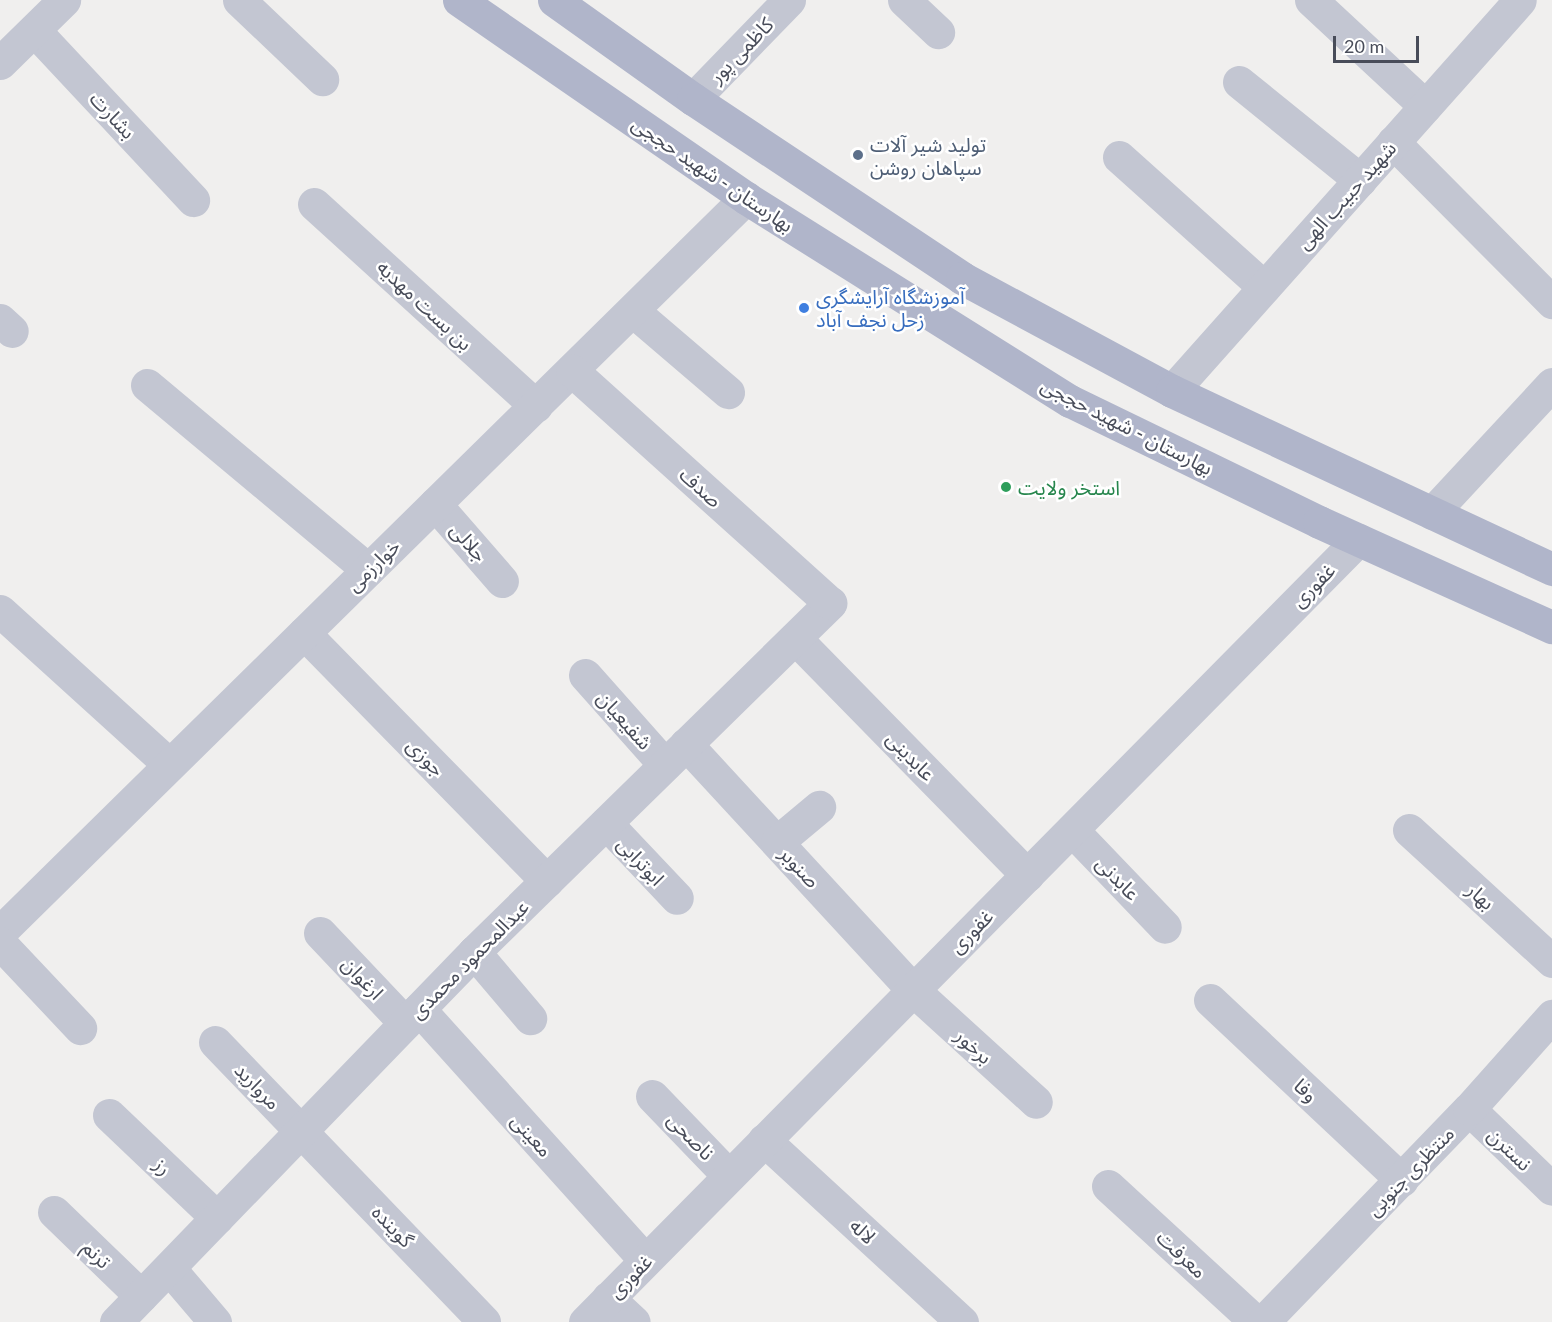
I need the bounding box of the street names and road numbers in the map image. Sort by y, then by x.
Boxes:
street label: کاظمی پور [704,12,778,88]
street label: بشارت [85,87,141,143]
street label: بهارستان - شهید حججی [628,111,798,237]
street label: شهید حبیب الهی [1291,136,1401,254]
street label: بن بست مهدیه [372,255,478,355]
street label: بهارستان - شهید حججی [1037,372,1217,480]
street label: صدف [675,462,727,512]
street label: جلالی [446,518,492,566]
street label: خوارزمی [341,534,405,596]
street label: غفوری [1286,558,1340,612]
street label: شفیعیان [593,686,657,754]
street label: عابدینی [882,726,940,786]
street label: جوزی [402,733,450,781]
street label: ابوترابی [613,832,669,890]
street label: صنوبر [775,841,825,893]
street label: عابدنی [1091,851,1145,905]
street label: بهار [1462,877,1500,915]
street label: عبدالمحمود محمدی [405,895,533,1023]
street label: غفوری [944,904,998,958]
street label: ارغوان [337,952,389,1004]
street label: برخور [951,1023,997,1069]
street label: مروارید [230,1058,286,1114]
street label: وفا [1289,1073,1323,1107]
street label: ناصحی [663,1107,719,1165]
street label: معینی [506,1108,558,1162]
street label: منتظری جنوبی [1361,1121,1459,1221]
street label: نسترن [1483,1122,1537,1176]
street label: رز [149,1152,177,1180]
street label: گوینده [367,1200,419,1252]
street label: لاله [845,1213,881,1249]
street label: معرفت [1152,1225,1212,1283]
street label: ترنم [78,1235,116,1273]
street label: غفوری [603,1249,657,1303]

